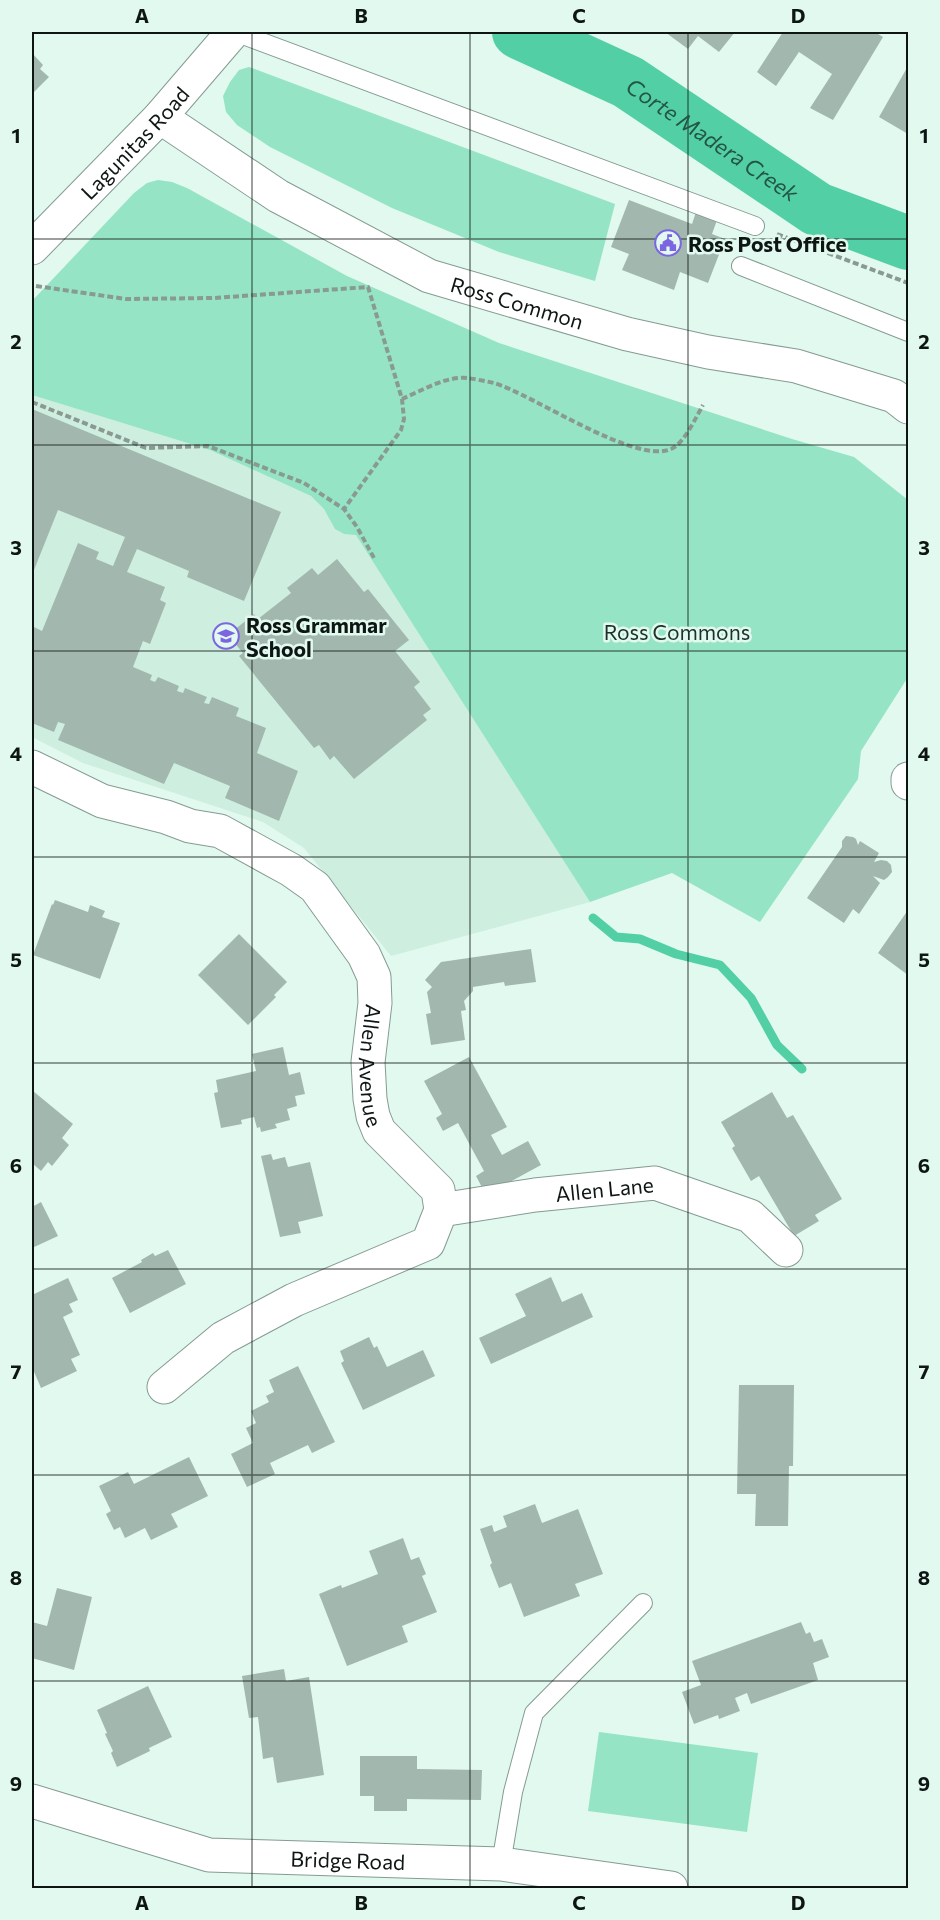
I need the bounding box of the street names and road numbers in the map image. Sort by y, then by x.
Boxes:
street label: Lagunitas Road [75,81,193,204]
street label: Ross Common [448,271,587,333]
street label: Allen Avenue [355,1003,388,1130]
street label: Allen Lane [554,1171,655,1205]
street label: Bridge Road [290,1845,406,1874]

